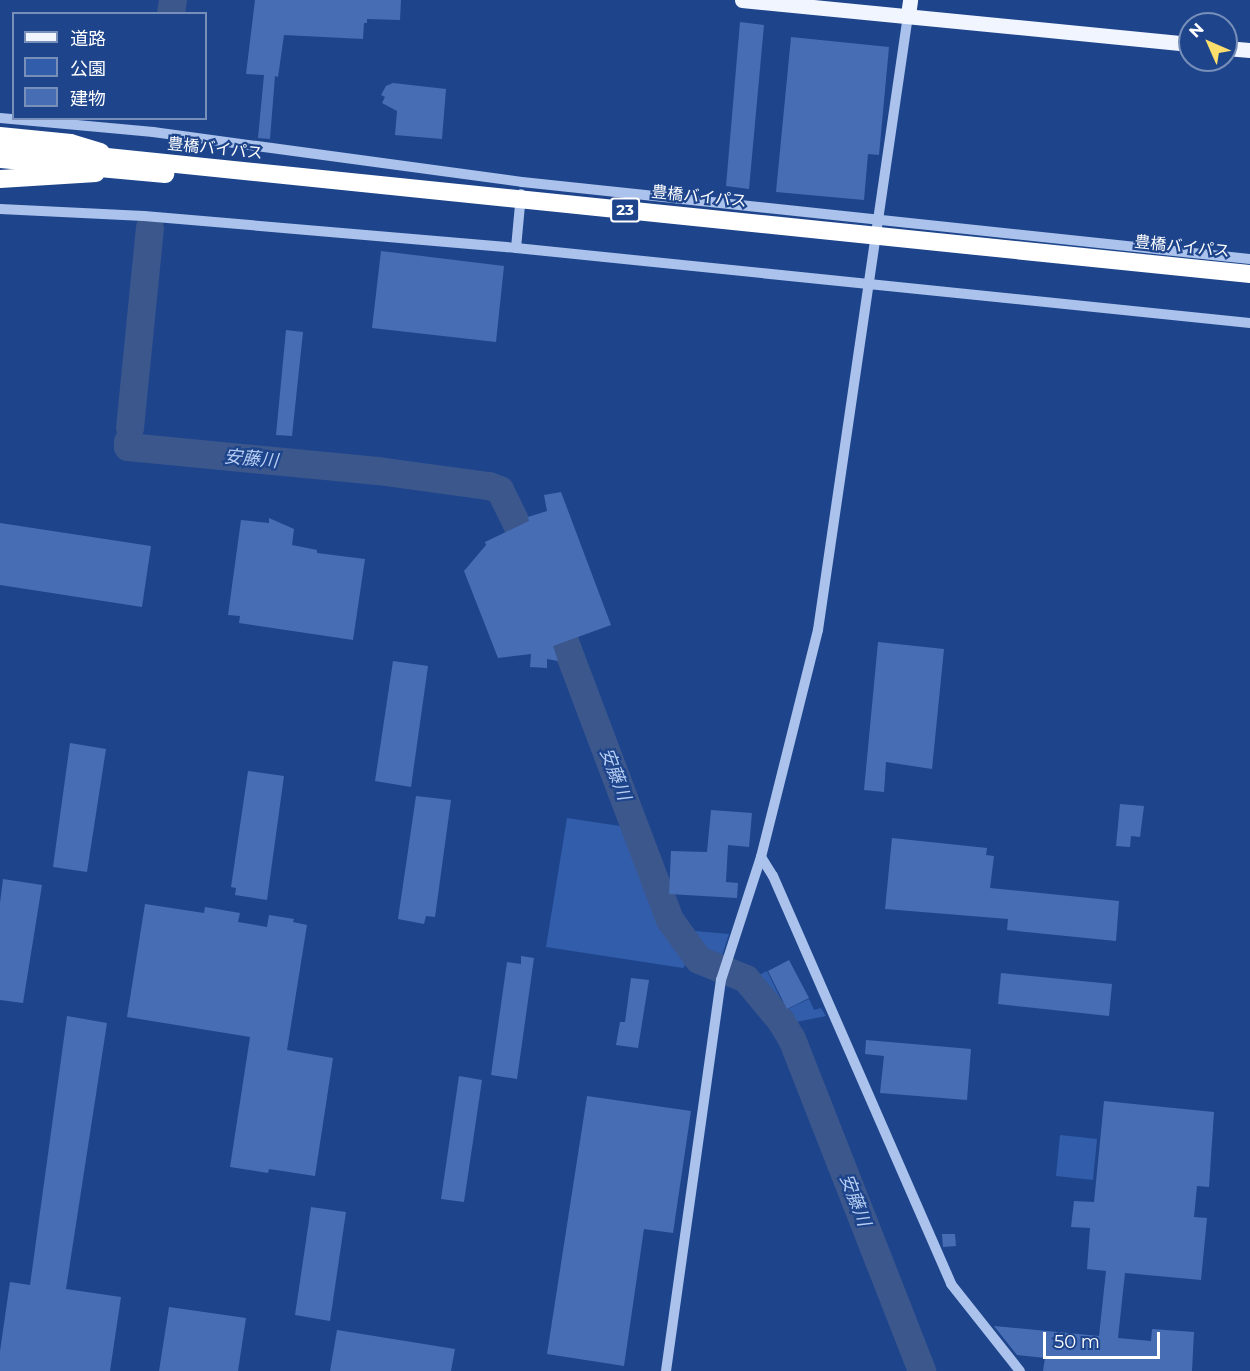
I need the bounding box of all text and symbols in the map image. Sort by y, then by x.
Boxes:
legend [12,12,207,120]
north arrow [1178,12,1238,72]
text: N [1185,19,1208,42]
text: 道路 [70,28,106,50]
text: 公園 [70,58,106,80]
text: 建物 [70,88,106,110]
street label: 豊橋バイパス [166,134,264,164]
street label: 豊橋バイパス [650,182,748,212]
road number: 23 [610,198,640,222]
street label: 豊橋バイパス [1133,232,1231,262]
water label: 安藤川 [223,446,279,472]
water label: 安藤川 [595,745,635,803]
water label: 安藤川 [835,1171,875,1229]
scale bar [1046,1320,1163,1358]
text: 50 m [1054,1331,1100,1353]

